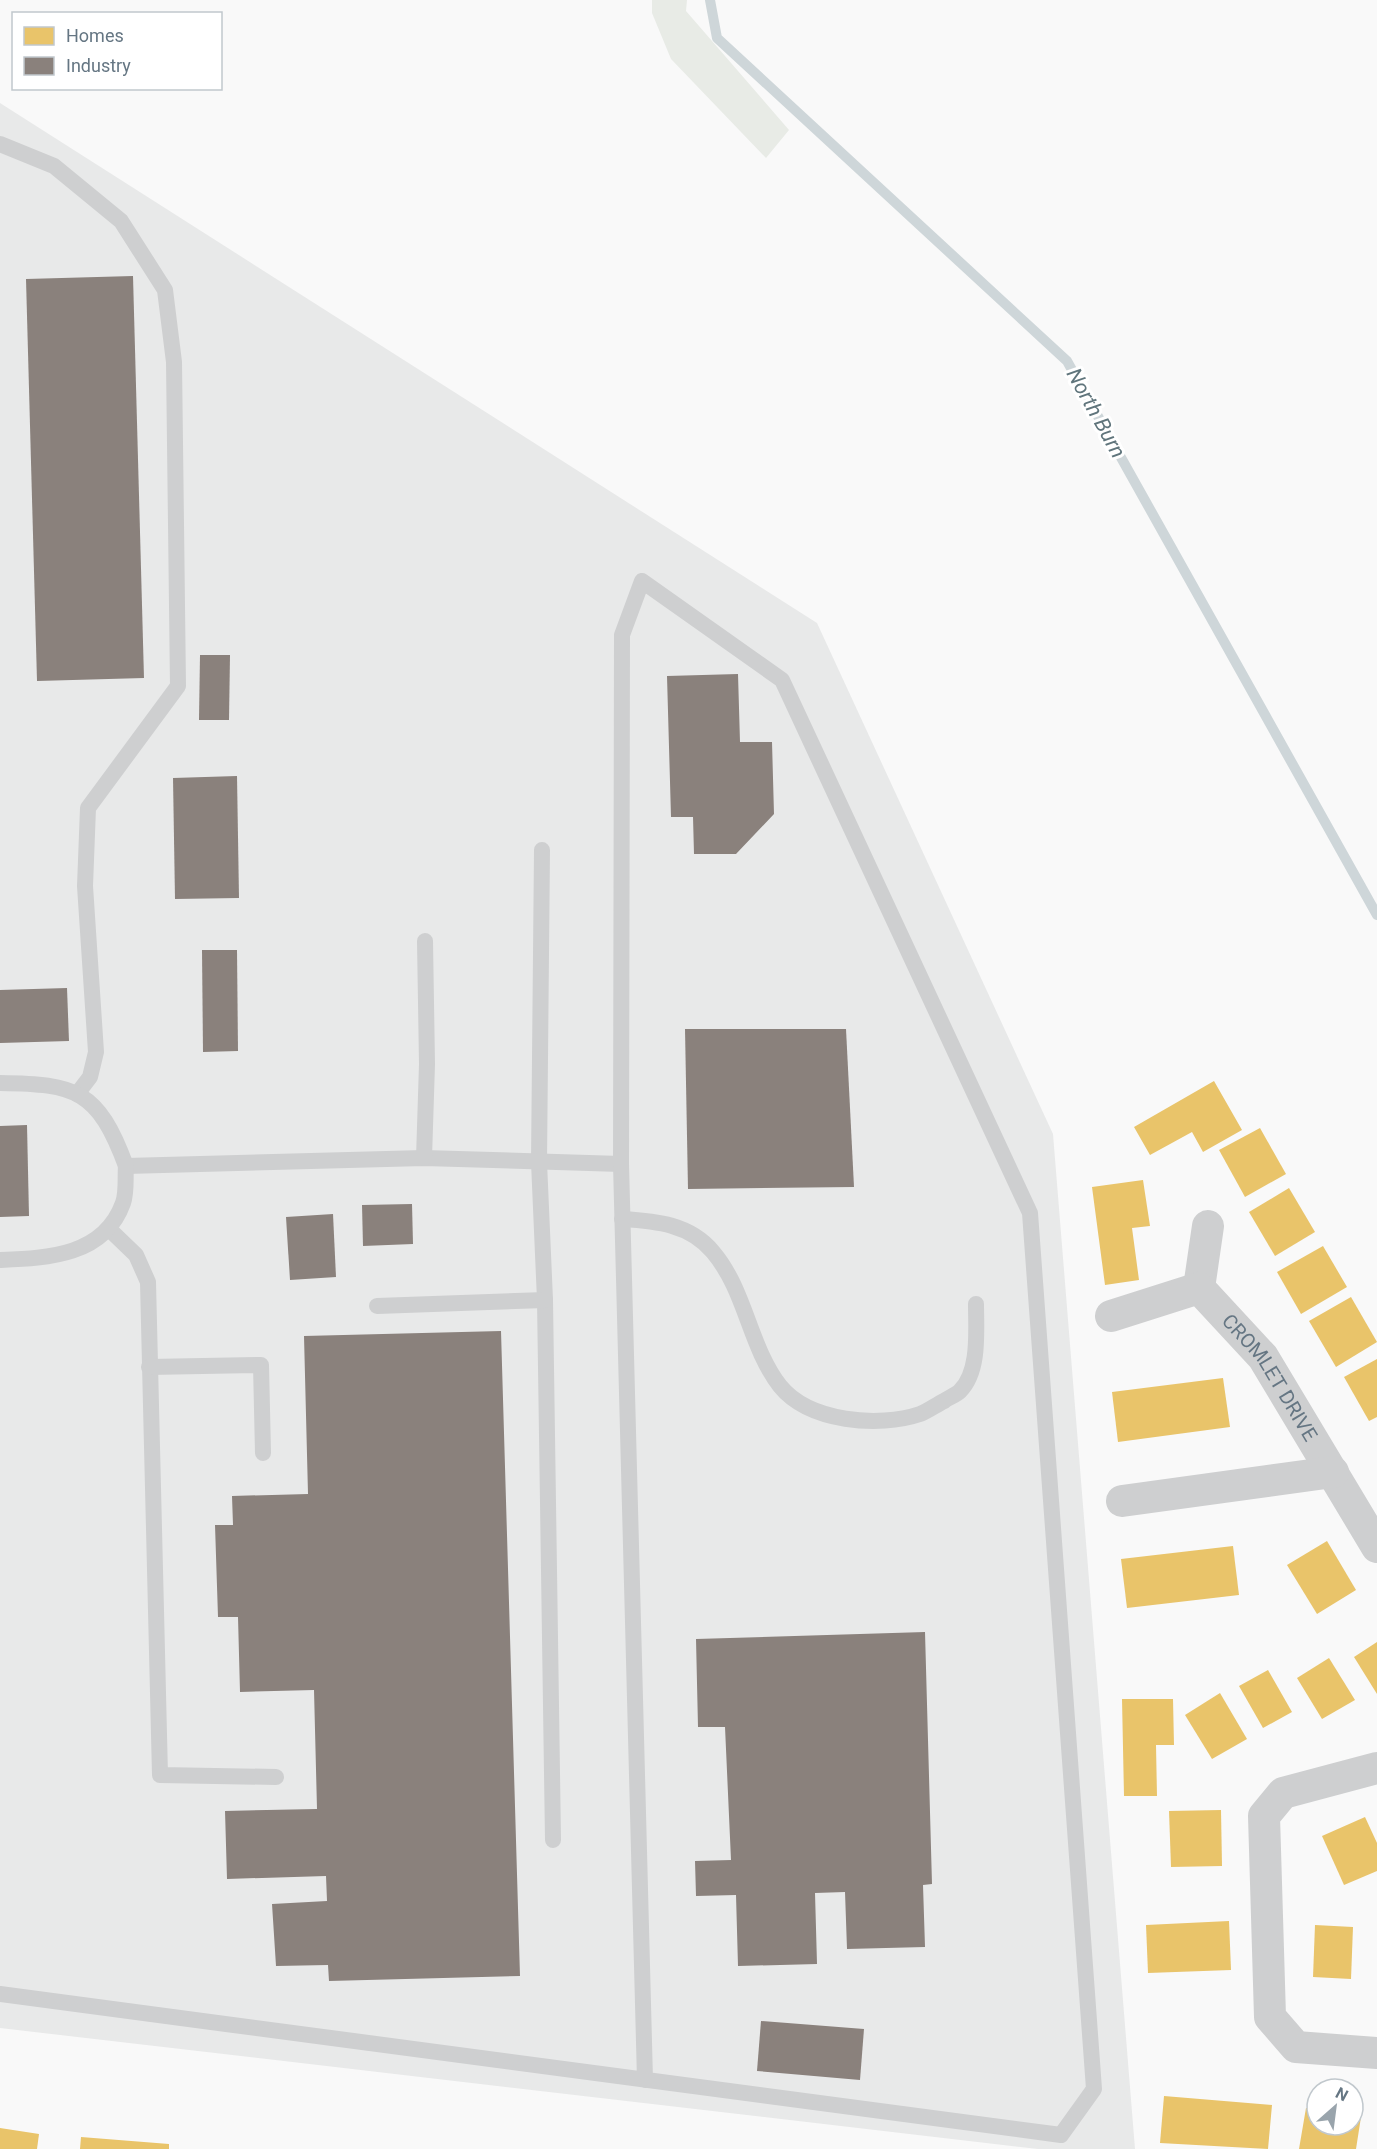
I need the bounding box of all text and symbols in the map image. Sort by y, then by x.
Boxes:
legend [12,12,222,90]
text: Homes [66,25,124,46]
text: Industry [66,55,131,76]
water label: North Burn [1062,364,1130,462]
street label: CROMLET DRIVE [1217,1309,1323,1445]
north arrow [1305,2077,1365,2137]
text: N [1332,2083,1351,2105]

